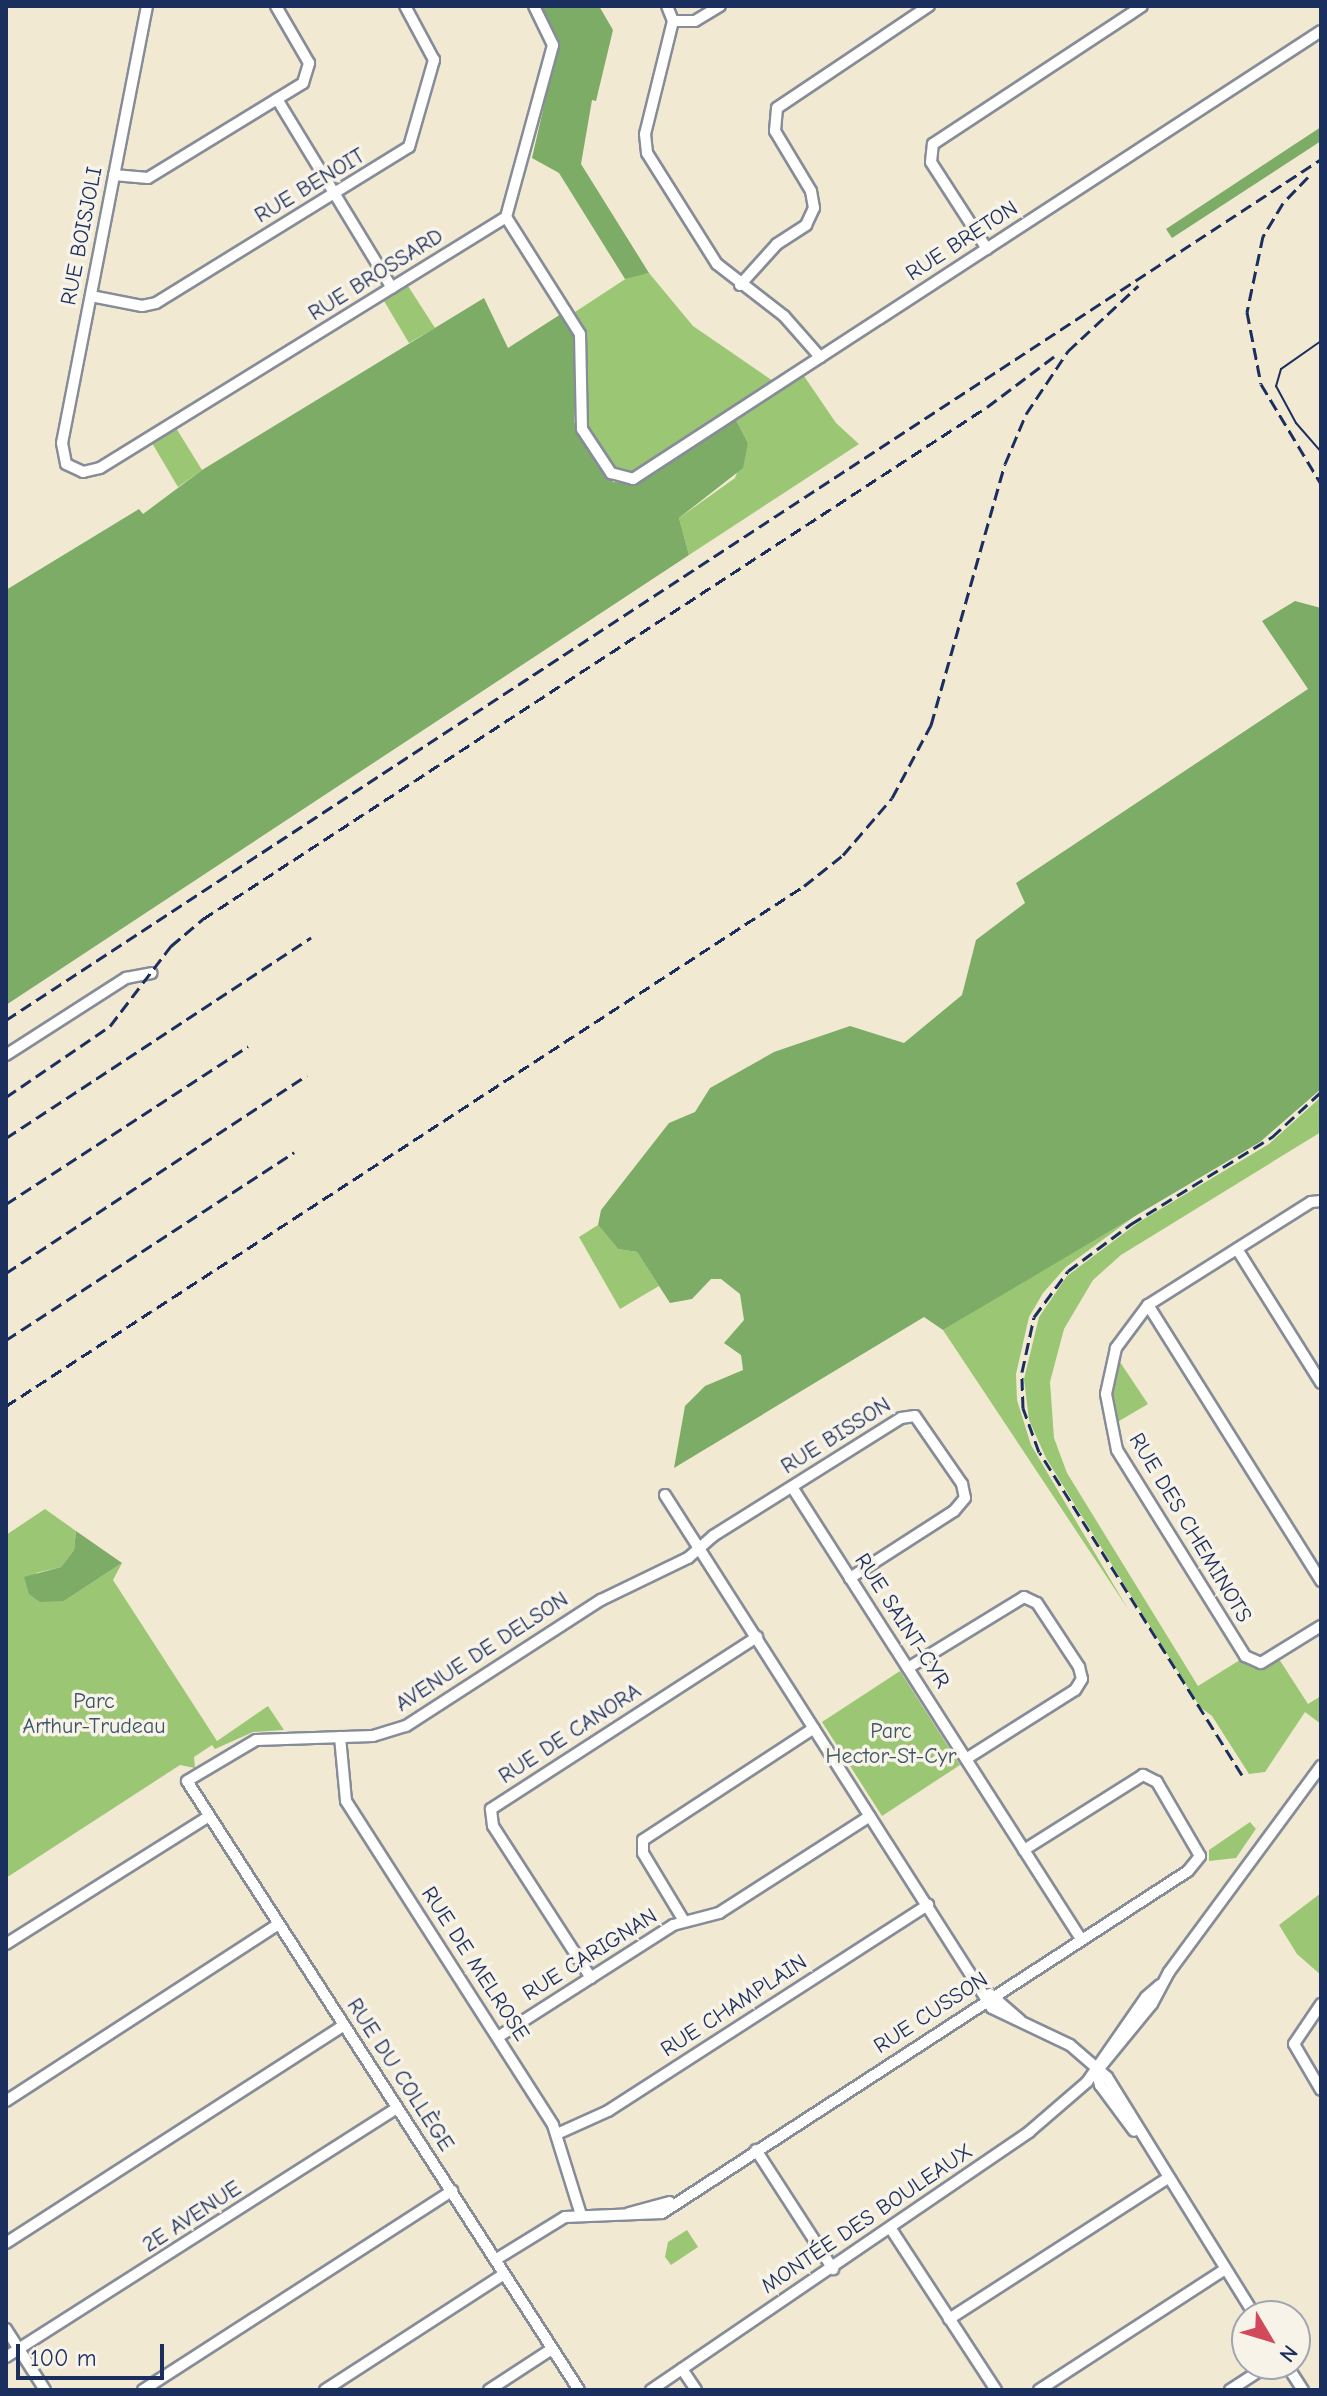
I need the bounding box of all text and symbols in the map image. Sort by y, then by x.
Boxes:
street label: RUE BENOIT [250,143,370,229]
street label: RUE BOISJOLI [56,164,108,308]
street label: RUE BRETON [901,195,1023,287]
street label: RUE BROSSARD [304,223,448,327]
street label: RUE BISSON [776,1392,896,1480]
street label: RUE DES CHEMINOTS [1123,1428,1257,1628]
street label: RUE SAINT-CYR [849,1549,955,1693]
street label: AVENUE DE DELSON [391,1586,573,1718]
street label: RUE DE CANORA [494,1678,646,1790]
park label: Parc Arthur-Trudeau [23,1688,165,1740]
park label: Parc Hector-St-Cyr [826,1718,956,1770]
street label: RUE DE MELROSE [415,1882,535,2046]
street label: RUE CARIGNAN [518,1903,662,2007]
street label: RUE CHAMPLAIN [656,1949,812,2063]
street label: RUE CUSSON [869,1966,993,2060]
street label: RUE DU COLLÈGE [341,1994,459,2156]
street label: MONTÉE DES BOULEAUX [756,2138,978,2300]
street label: 2E AVENUE [138,2175,246,2259]
north arrow [1231,2300,1311,2380]
scale bar [20,2328,168,2378]
text: N [1274,2340,1303,2367]
text: 100 m [30,2344,97,2372]

